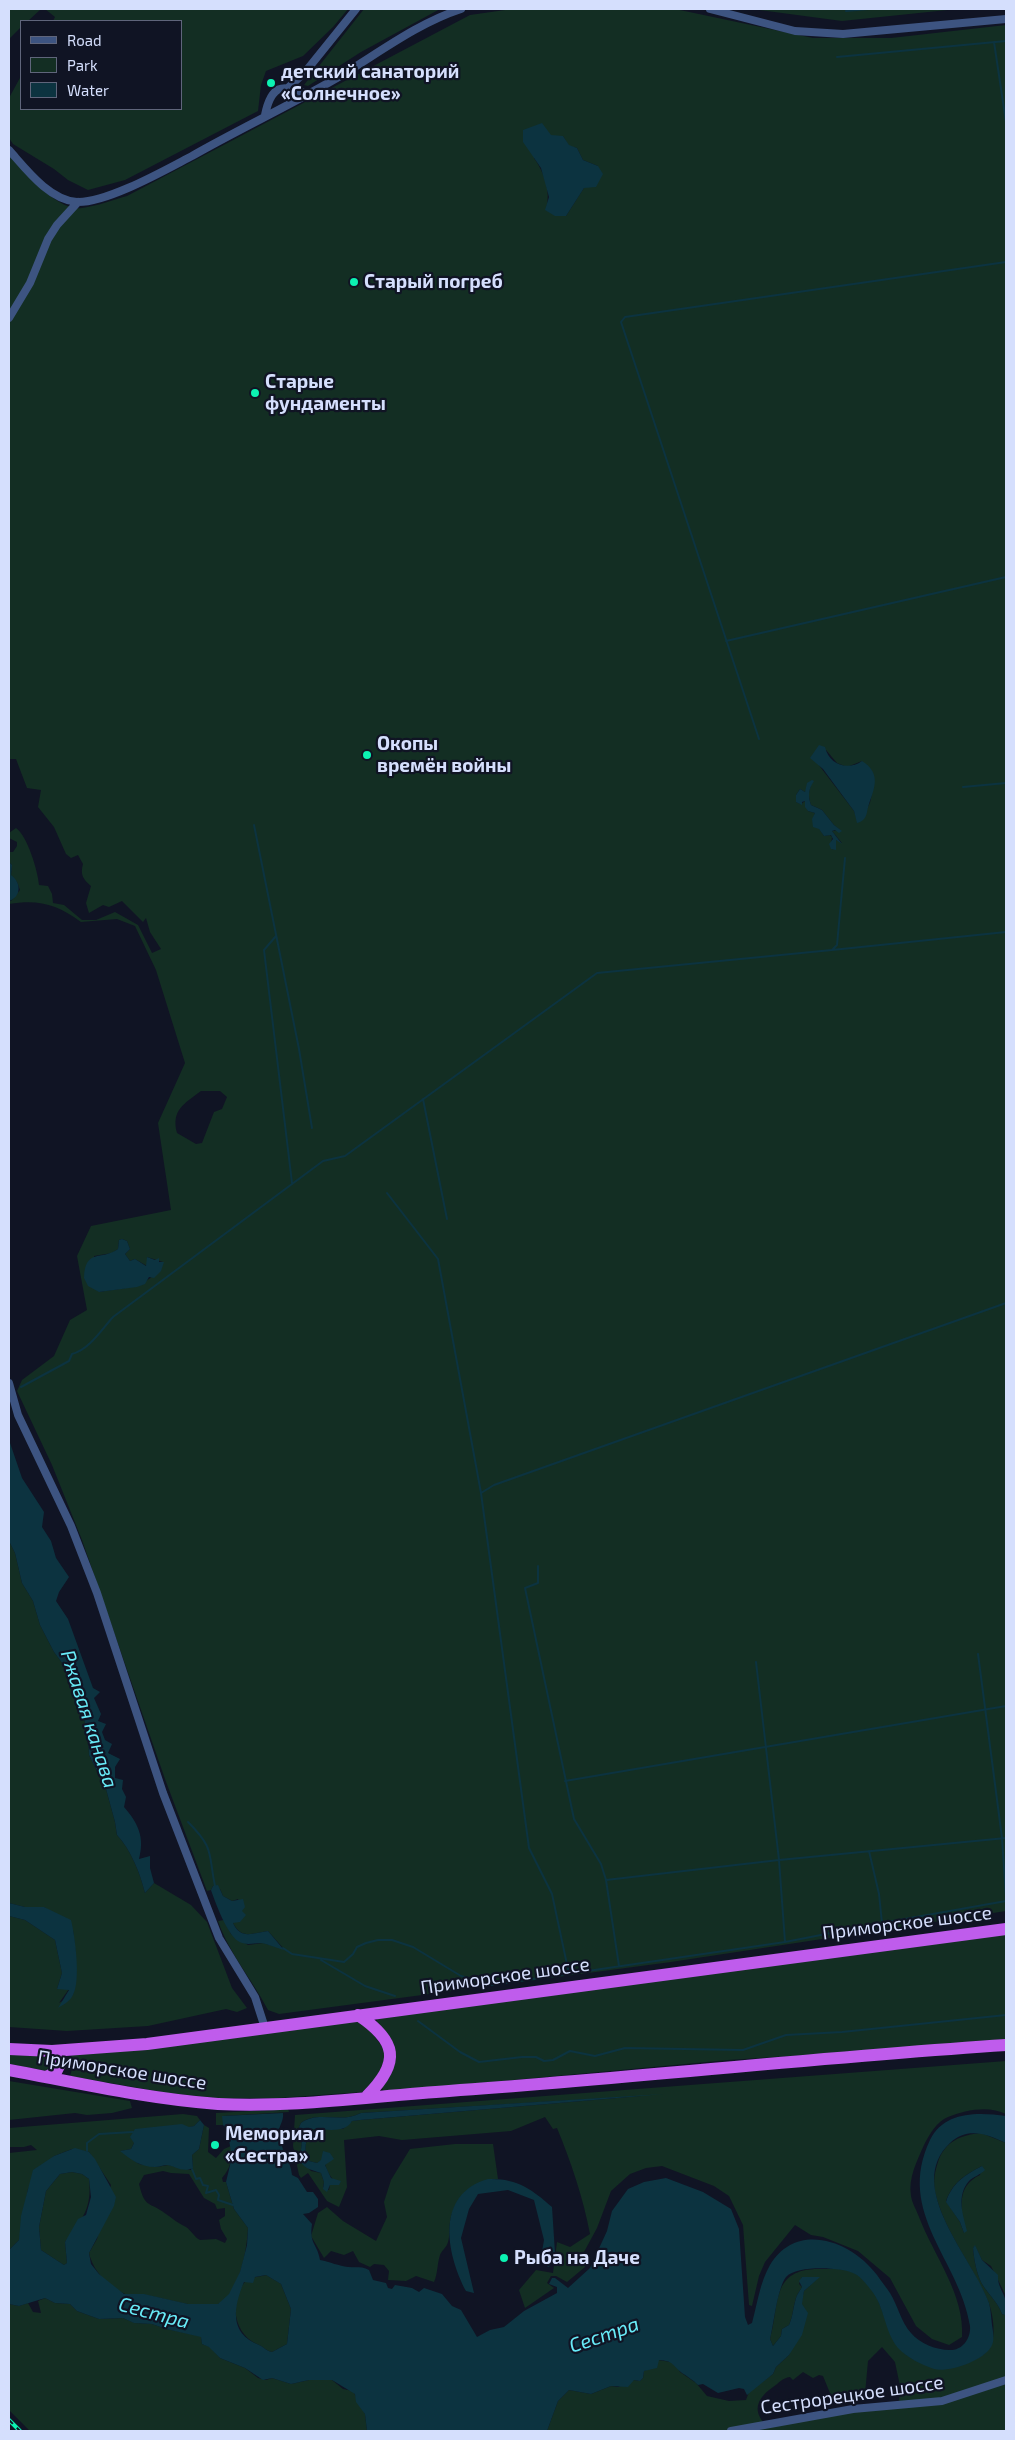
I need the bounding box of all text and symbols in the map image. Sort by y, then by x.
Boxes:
legend [20,20,182,110]
text: Road [67,31,102,49]
text: Park [67,56,98,74]
place label: детский санаторий «Солнечное» [281,61,459,105]
marker: детский санаторий «Солнечное» [265,77,277,89]
text: Water [67,81,109,99]
place label: Старый погреб [364,271,503,293]
marker: Старый погреб [348,276,360,288]
place label: Старые фундаменты [265,371,386,415]
marker: Старые фундаменты [249,387,261,399]
place label: Окопы времён войны [377,733,511,777]
marker: Окопы времён войны [361,749,373,761]
water label: Ржавая канава [55,1647,123,1791]
street label: Приморское шоссе [821,1901,993,1945]
street label: Приморское шоссе [419,1953,591,1999]
street label: Приморское шоссе [36,2045,208,2095]
place label: Мемориал «Сестра» [225,2123,324,2167]
marker: Мемориал «Сестра» [209,2139,221,2151]
place label: Рыба на Даче [514,2247,640,2269]
marker: Рыба на Даче [498,2252,510,2264]
water label: Сестра [116,2292,192,2334]
water label: Сестра [566,2312,642,2358]
street label: Сестрорецкое шоссе [759,2371,945,2419]

